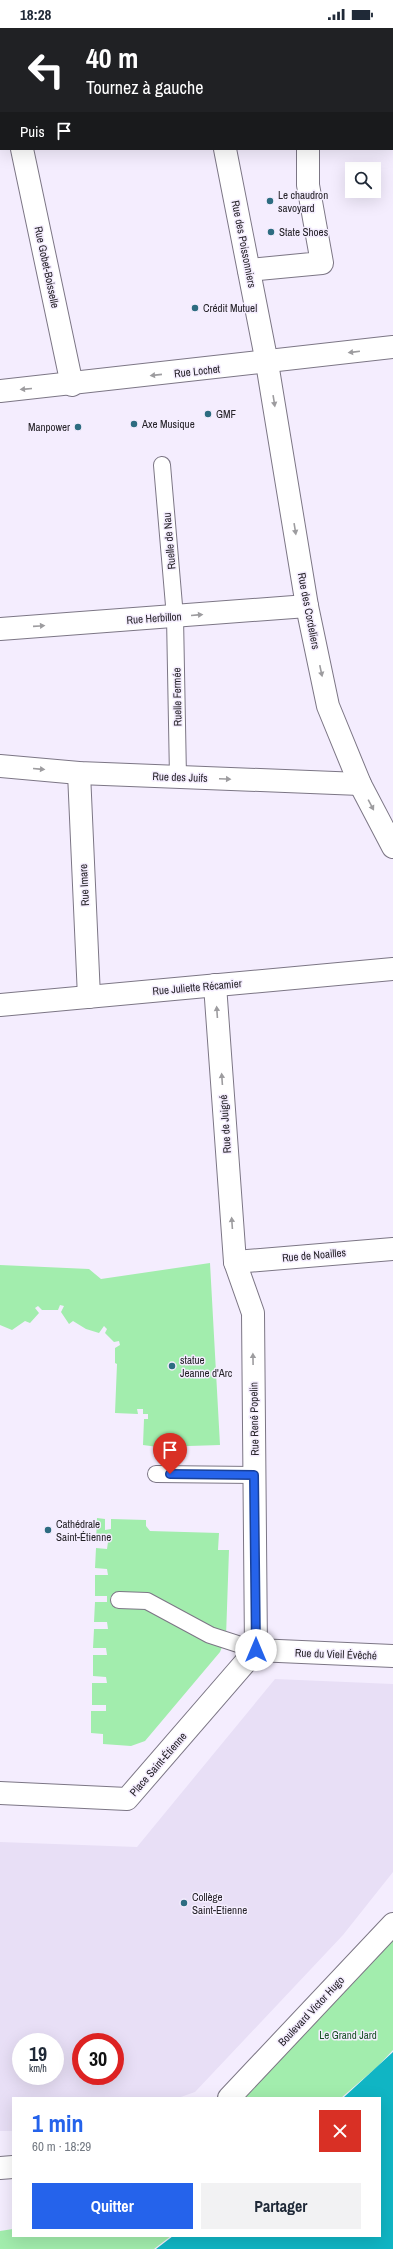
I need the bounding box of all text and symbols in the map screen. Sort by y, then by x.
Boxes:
text: 18:28 [20,4,51,25]
text: 40 m [86,39,138,77]
icon: left [20,44,72,96]
text: Tournez à gauche [86,75,203,100]
icon: arrive [53,120,75,142]
text: Puis [20,121,45,142]
map controls [345,162,381,198]
button: search [345,162,381,198]
place label: Le chaudron savoyard [278,188,328,215]
marker: Le chaudron savoyard [265,196,275,206]
street label: Rue des Poissonniers [229,199,259,289]
street label: Rue Gobet-Boisselle [32,225,62,309]
place label: State Shoes [279,225,329,239]
marker: State Shoes [266,227,276,237]
place label: Crédit Mutuel [203,301,257,315]
marker: Crédit Mutuel [190,303,200,313]
one-way arrow [348,349,360,355]
street label: Rue Lochet [173,362,221,380]
one-way arrow [150,372,162,378]
one-way arrow [20,386,32,392]
one-way arrow [271,395,277,407]
place label: GMF [216,407,237,421]
marker: GMF [203,409,213,419]
place label: Axe Musique [141,417,195,431]
marker: Axe Musique [129,419,139,429]
place label: Manpower [28,420,70,434]
marker: Manpower [73,422,83,432]
street label: Ruelle de Nau [160,512,178,570]
one-way arrow [292,523,298,535]
street label: Rue des Cordeliers [295,572,323,651]
street label: Rue Herbillon [126,609,182,627]
one-way arrow [191,612,203,619]
one-way arrow [33,623,45,630]
one-way arrow [318,665,324,677]
street label: Ruelle Fermée [169,668,185,726]
one-way arrow [33,766,45,773]
street label: Rue des Juifs [152,769,208,785]
one-way arrow [219,775,231,782]
one-way arrow [368,799,374,811]
street label: Rue Imare [76,864,92,906]
street label: Rue Juliette Récamier [152,976,242,998]
one-way arrow [213,1006,220,1018]
one-way arrow [218,1073,225,1085]
street label: Rue de Juigné [216,1094,234,1154]
one-way arrow [228,1217,235,1229]
street label: Rue de Noailles [281,1245,347,1265]
one-way arrow [250,1352,256,1365]
place label: statue Jeanne d'Arc [180,1353,233,1380]
marker: statue Jeanne d'Arc [167,1361,177,1371]
street label: Rue René Popelin [246,1382,262,1456]
pin [153,1433,187,1474]
icon: arrive [159,1439,181,1461]
place label: Cathédrale Saint-Étienne [56,1517,111,1544]
marker: Cathédrale Saint-Étienne [43,1525,53,1535]
position arrow [235,1629,277,1671]
street label: Rue du Vieil Évêché [295,1646,377,1662]
street label: Place Saint-Étienne [126,1729,190,1799]
place label: Collège Saint-Etienne [192,1890,247,1917]
marker: Collège Saint-Etienne [179,1898,189,1908]
street label: Boulevard Victor Hugo [275,1973,347,2049]
park label: Le Grand Jard [319,2028,377,2042]
speed limit sign: 30 [72,2033,124,2085]
text: 19 [29,2040,47,2067]
text: km/h [29,2062,47,2075]
text: 1 min [32,2107,83,2139]
button: close [319,2110,361,2152]
text: 60 m · 18:29 [32,2138,91,2155]
button: Quitter [32,2183,193,2229]
button: Partager [201,2183,361,2229]

